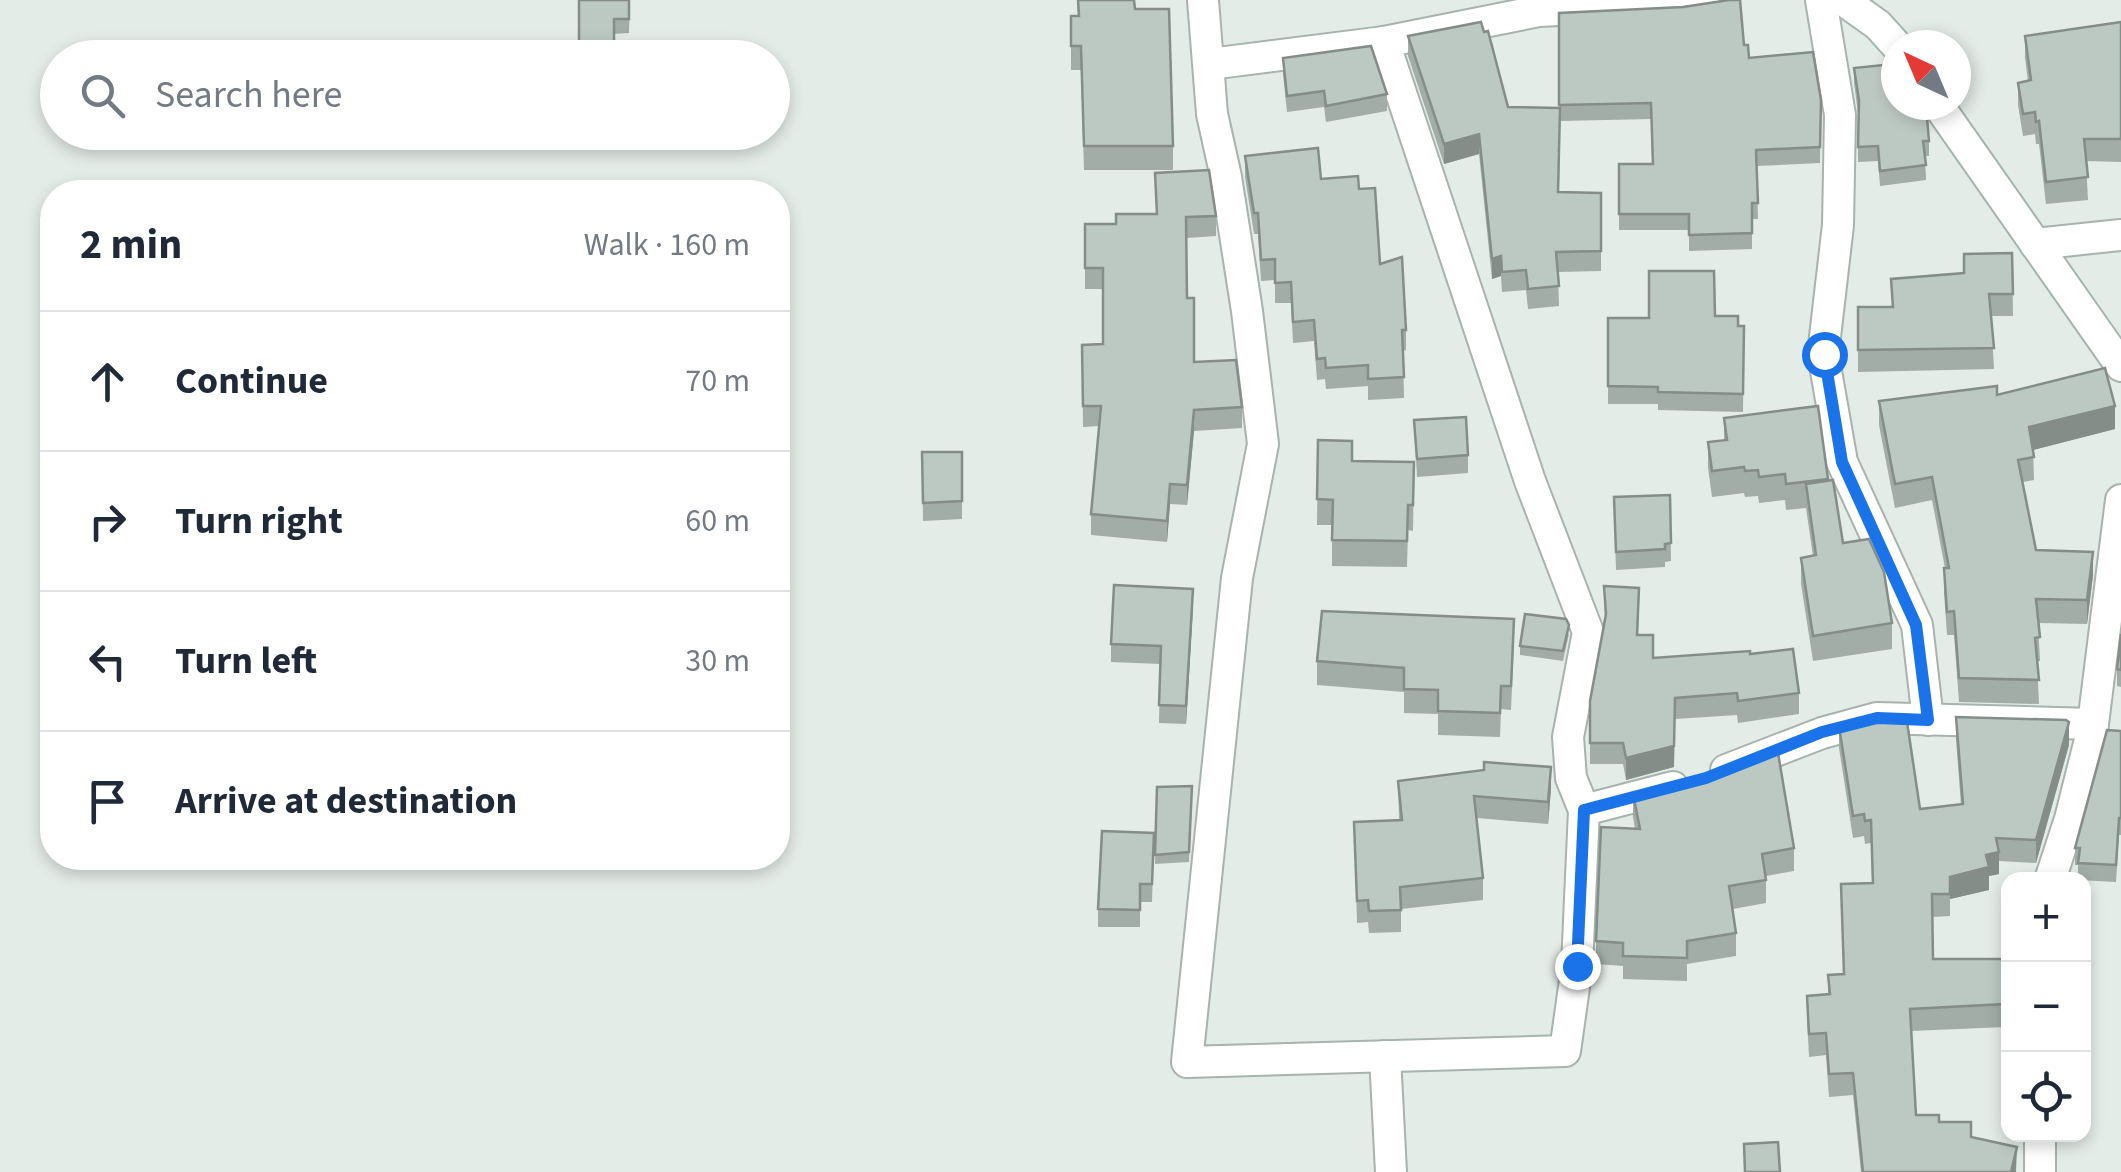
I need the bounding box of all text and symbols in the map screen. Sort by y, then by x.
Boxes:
north arrow [1881,30,1971,120]
search box [40,40,790,150]
icon: search [75,68,130,123]
text: Search here [155,68,342,122]
text: 2 min [80,215,182,275]
text: Walk · 160 m [584,222,750,268]
route start [1802,332,1848,378]
icon: ahead [80,354,135,409]
text: Continue [175,354,328,408]
text: 70 m [685,358,750,404]
icon: right [80,494,135,549]
text: Turn right [175,494,343,548]
text: 60 m [685,498,750,544]
icon: left [80,634,135,689]
text: Turn left [175,634,317,688]
text: 30 m [685,638,750,684]
icon: arrive [80,774,135,829]
text: Arrive at destination [175,774,517,828]
map controls [2001,872,2091,1142]
button: + [2001,872,2091,962]
route end [1555,944,1601,990]
button: − [2001,962,2091,1052]
button: locate [2001,1052,2091,1142]

